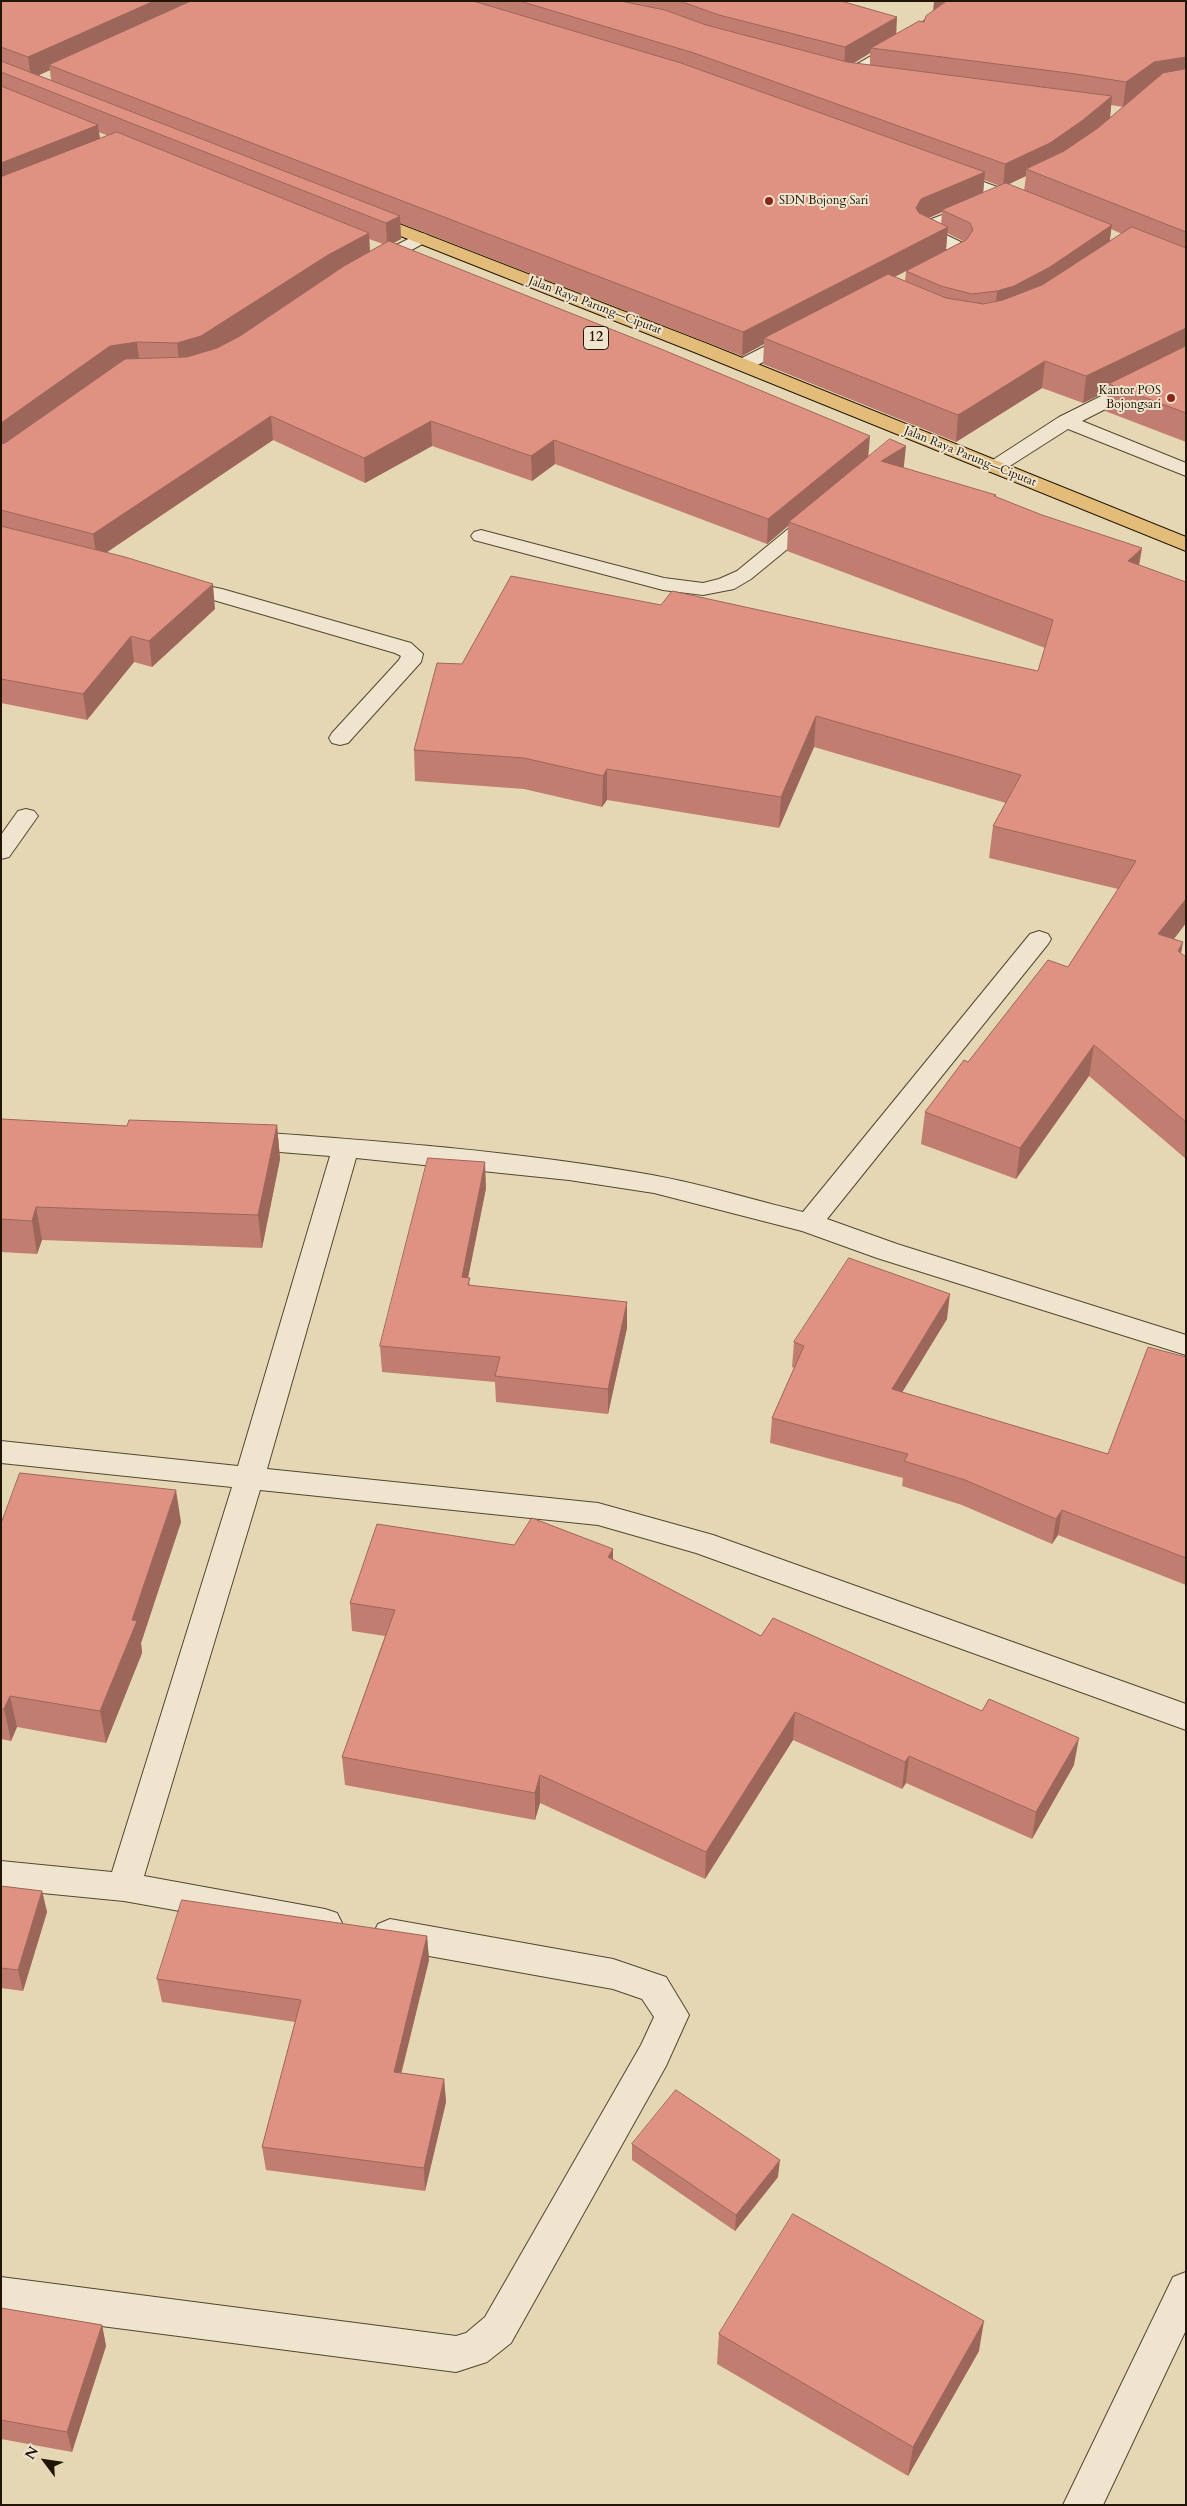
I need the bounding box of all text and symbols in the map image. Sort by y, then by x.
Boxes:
place label: SDN Bojong Sari [779,194,868,208]
marker: SDN Bojong Sari [763,195,775,207]
street label: Jalan Raya Parung—Ciputat [527,274,663,338]
road number: 12 [584,326,608,349]
place label: Kantor POS Bojongsari [1099,384,1161,412]
marker: Kantor POS Bojongsari [1165,392,1177,404]
street label: Jalan Raya Parung—Ciputat [902,424,1038,490]
north arrow [20,2436,70,2486]
text: N [20,2443,43,2463]

